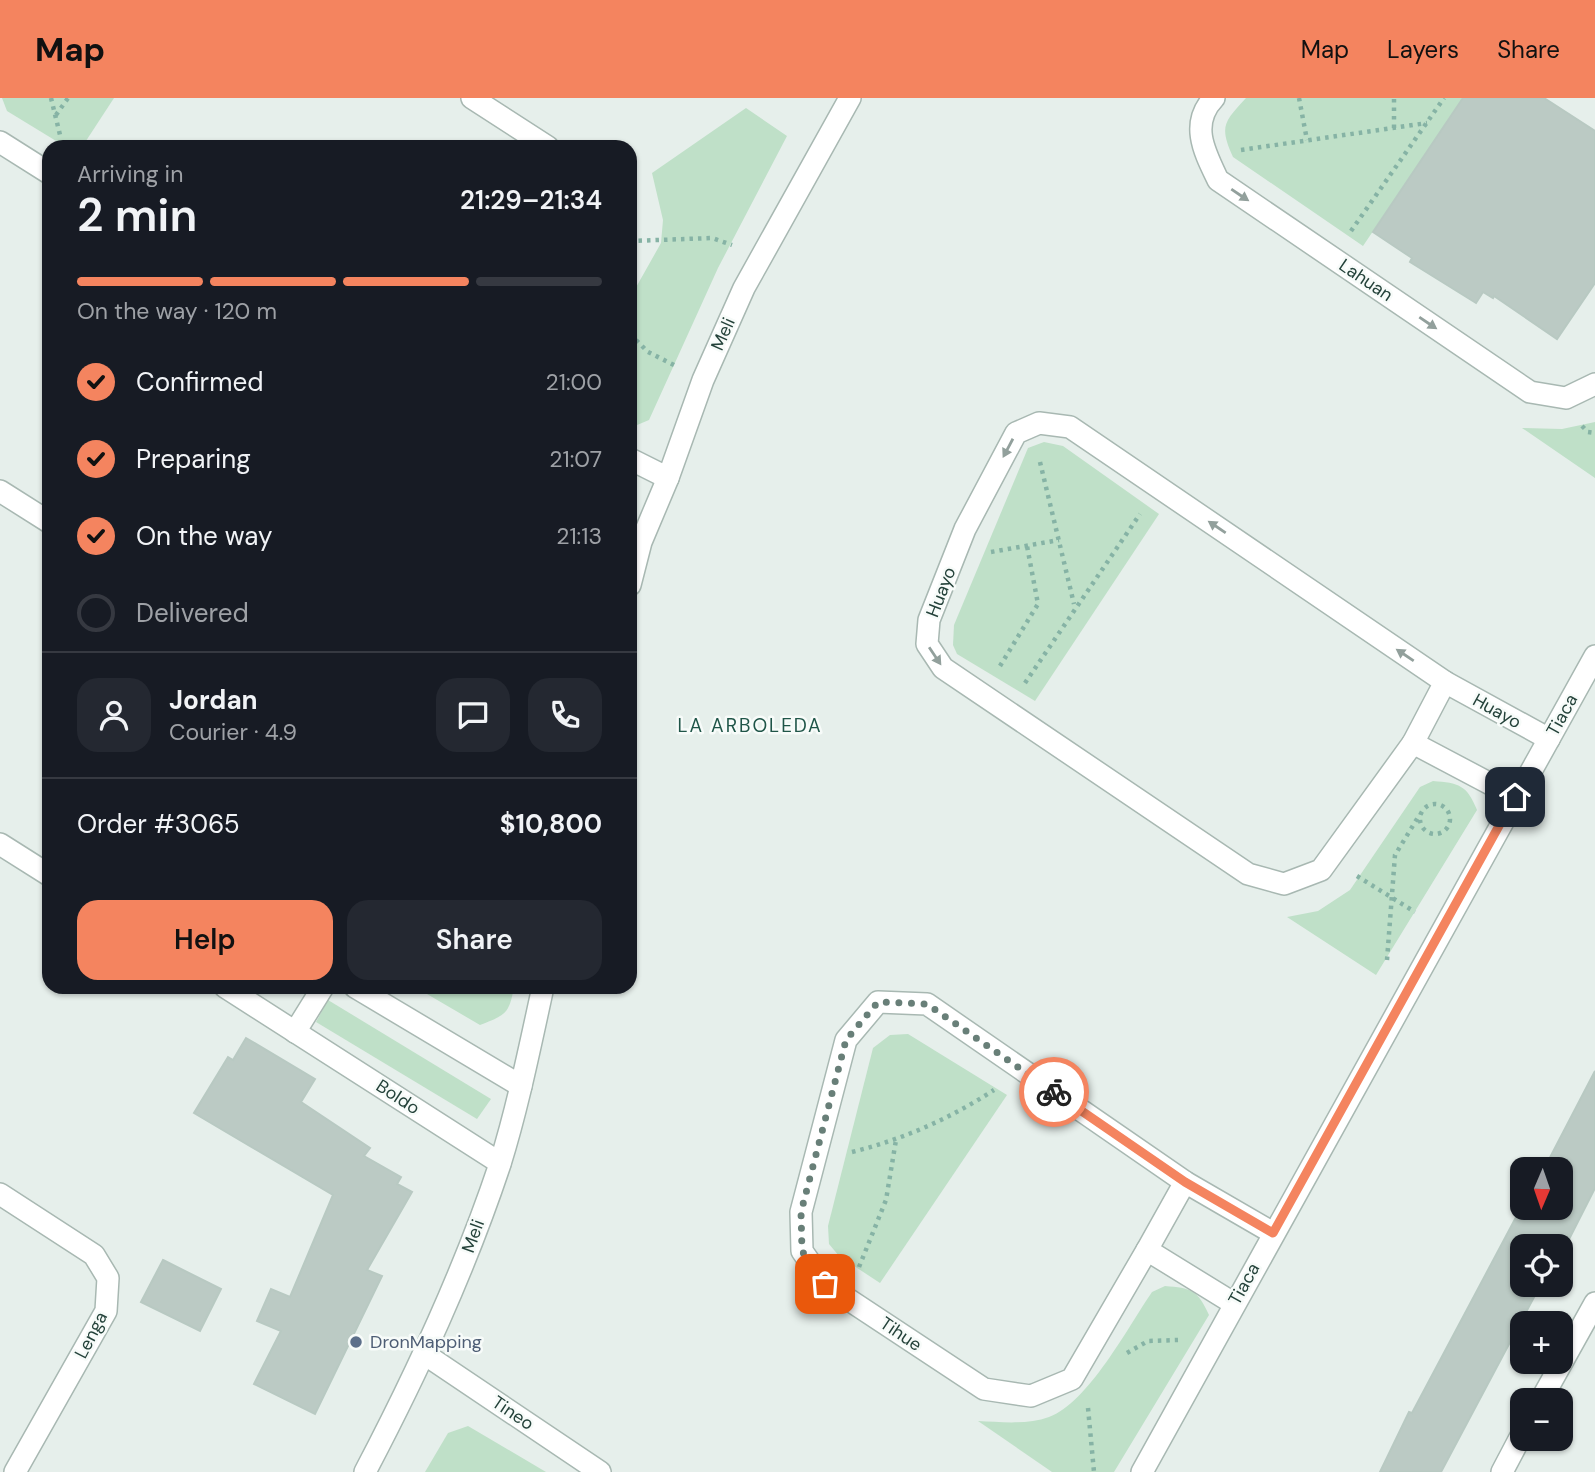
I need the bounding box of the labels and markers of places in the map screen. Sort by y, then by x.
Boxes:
pin [1485,767,1545,827]
pin [795,1254,855,1314]
place label: DronMapping [370,1330,482,1354]
marker: DronMapping [348,1334,364,1350]

